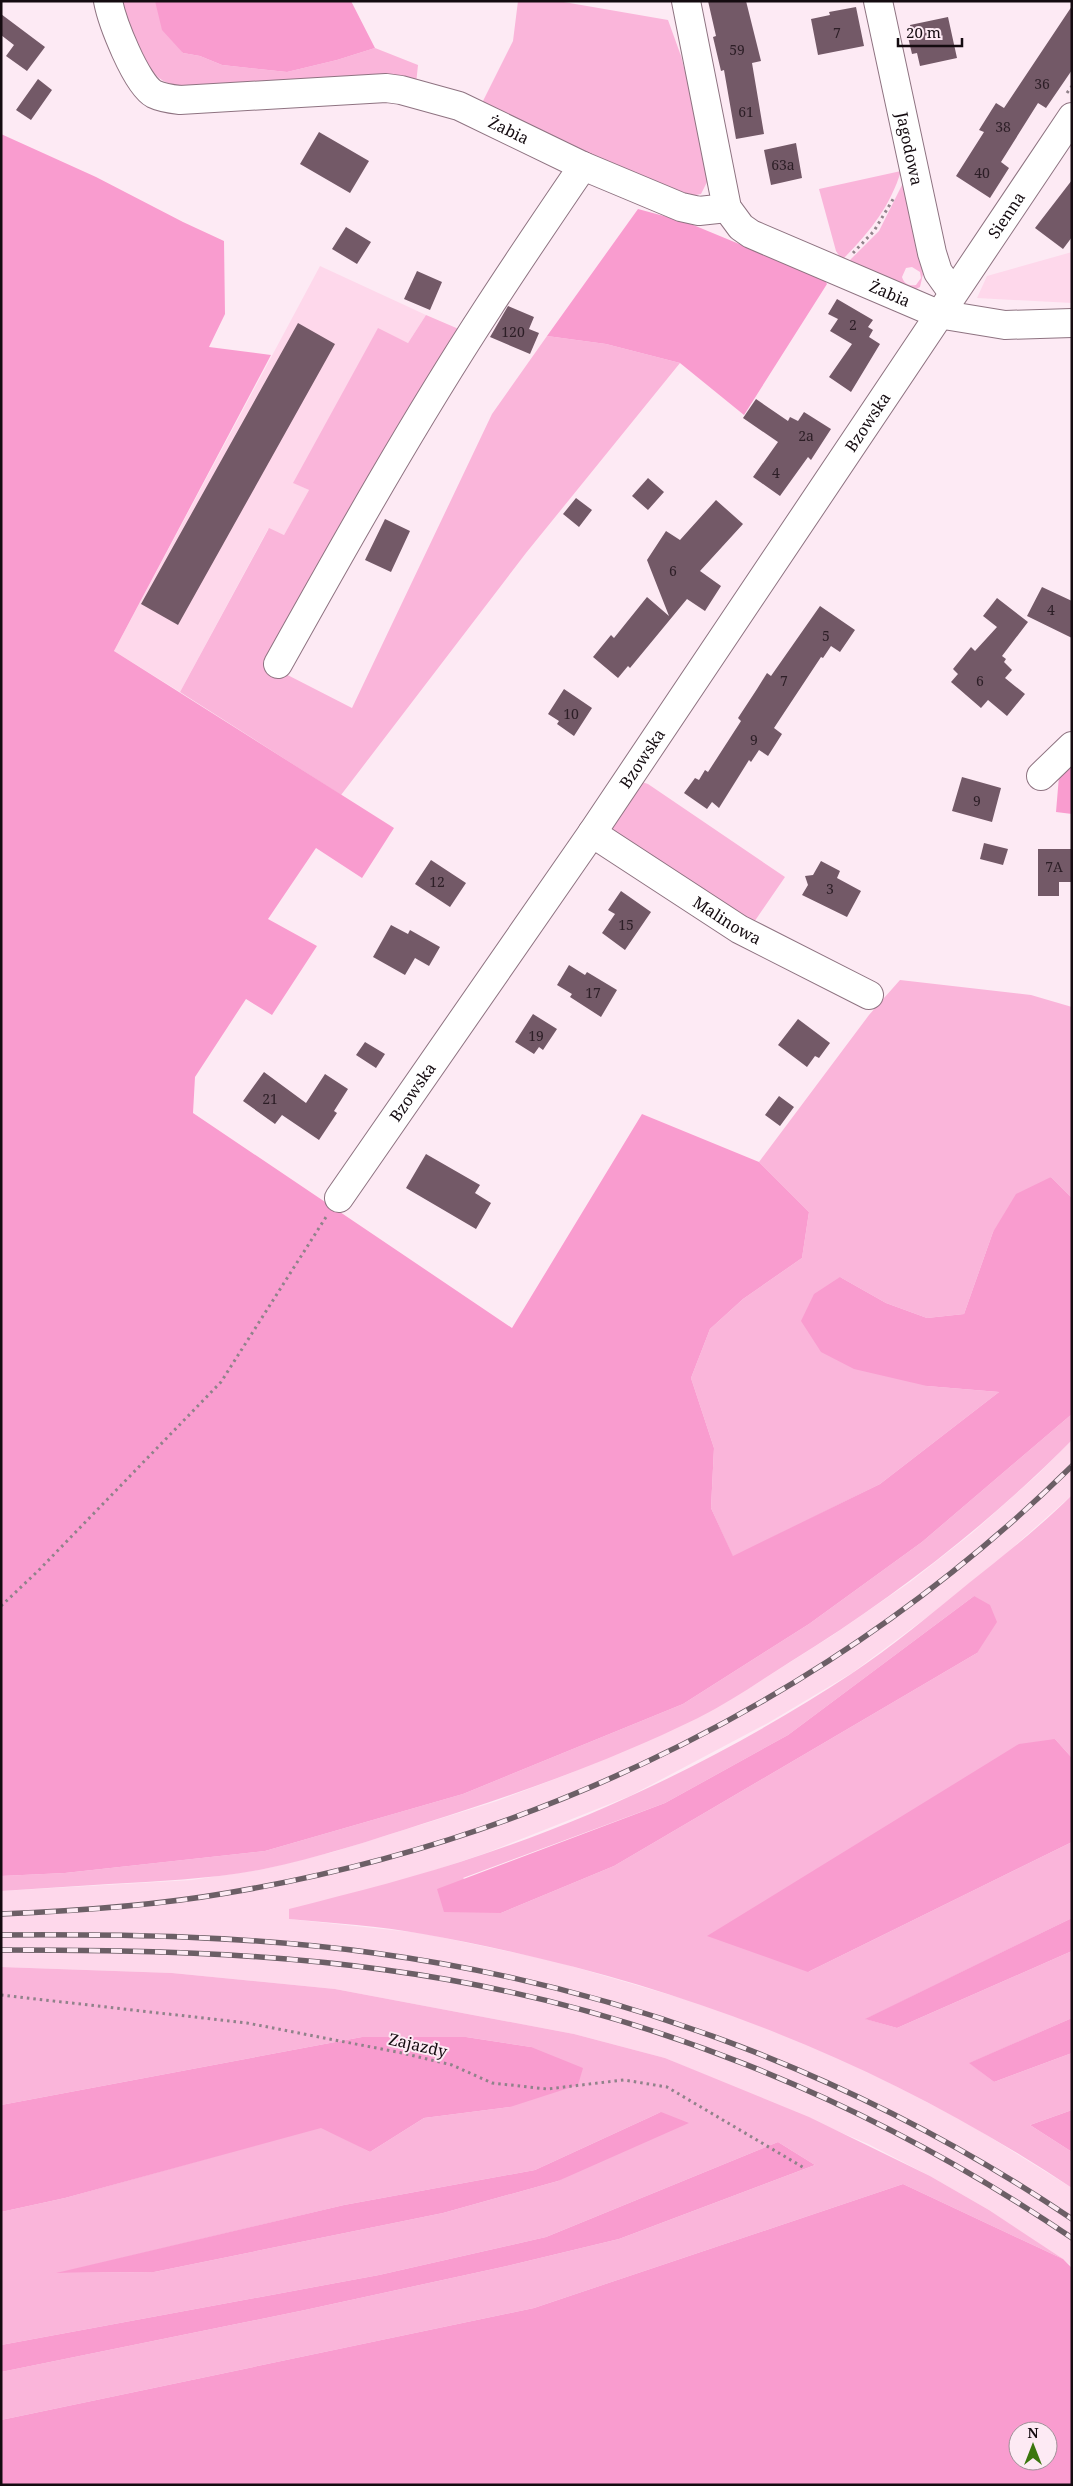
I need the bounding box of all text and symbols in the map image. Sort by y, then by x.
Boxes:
scale bar [898,15,962,47]
text: 20 m [906,22,941,42]
house number: 7 [833,23,841,42]
house number: 59 [729,40,745,59]
house number: 36 [1034,74,1050,93]
house number: 61 [738,102,754,121]
street label: Jagodowa [891,109,928,187]
street label: Żabia [485,111,533,149]
house number: 38 [995,117,1011,136]
house number: 63a [771,155,795,174]
house number: 40 [974,163,990,182]
street label: Sienna [983,187,1030,243]
street label: Żabia [866,275,914,312]
house number: 2 [849,315,857,334]
house number: 120 [501,322,525,341]
street label: Bzowska [840,388,895,456]
house number: 2a [798,426,814,445]
house number: 4 [772,463,780,482]
house number: 6 [669,561,677,580]
house number: 4 [1047,600,1055,619]
house number: 5 [822,626,830,645]
house number: 7 [780,671,788,690]
house number: 6 [976,671,984,690]
house number: 10 [563,704,579,723]
street label: Bzowska [614,724,670,792]
house number: 9 [750,730,758,749]
house number: 9 [973,791,981,810]
house number: 7A [1045,857,1063,876]
house number: 12 [429,872,445,891]
house number: 3 [826,879,834,898]
street label: Malinowa [689,891,765,950]
house number: 15 [618,915,634,934]
house number: 17 [585,983,601,1002]
house number: 19 [528,1026,544,1045]
street label: Bzowska [384,1058,441,1126]
house number: 21 [262,1089,278,1108]
street label: Zajazdy [387,2028,450,2063]
north arrow [1008,2421,1058,2471]
text: N [1027,2423,1039,2442]

